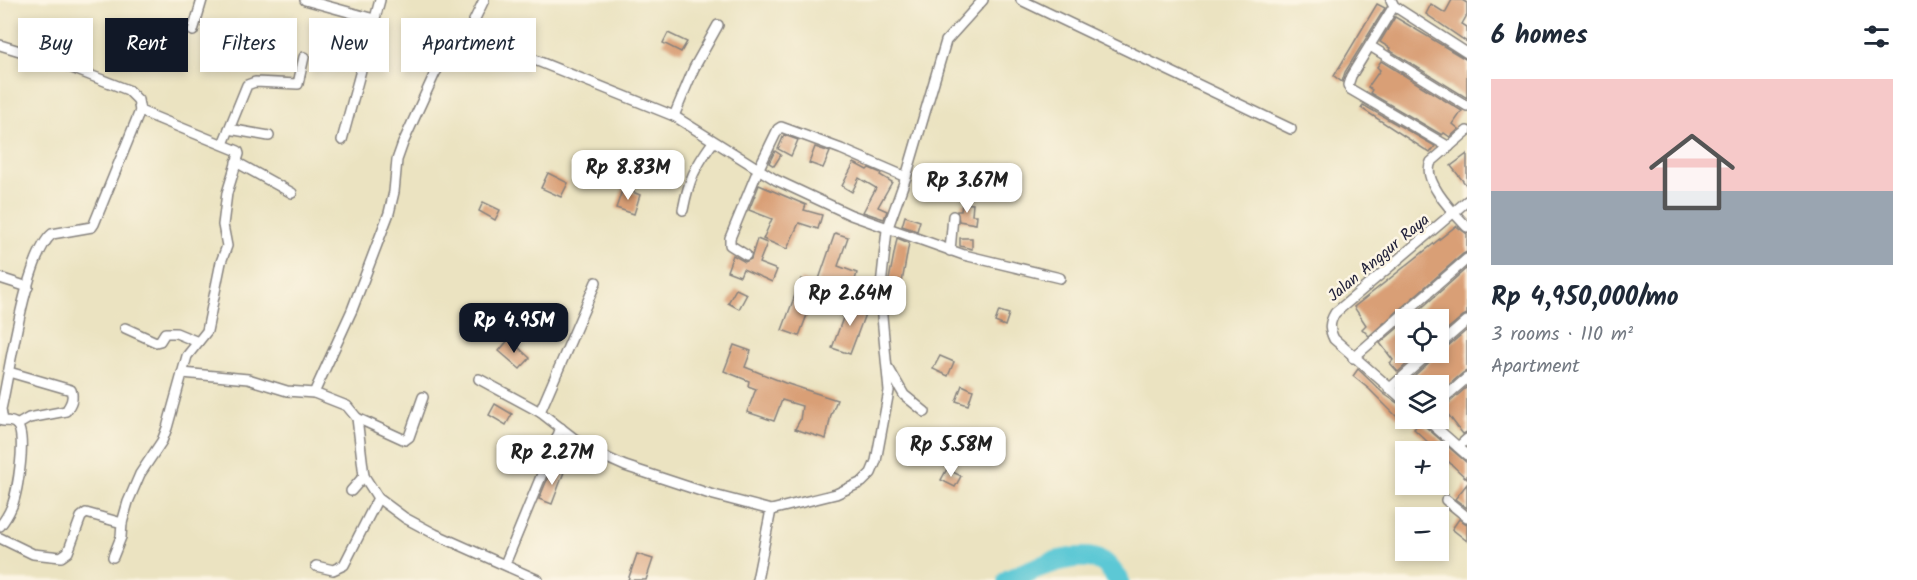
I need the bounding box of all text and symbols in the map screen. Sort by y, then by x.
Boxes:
text: 6 homes [1491,15,1588,57]
chip: Buy [18,18,93,72]
chip: Rent [105,18,188,72]
chip: Filters [200,18,297,72]
chip: New [309,18,389,72]
chip: Apartment [401,18,536,72]
icon: filters [1860,20,1893,53]
icon: home [1638,118,1746,226]
pin: Rp 8.83M [566,150,690,201]
text: Rp 8.83M [586,153,670,185]
pin: Rp 3.67M [905,163,1029,214]
text: Rp 3.67M [926,166,1008,198]
street label: Jalan Anggur Raya [1323,208,1435,308]
pin: Rp 2.64M [788,276,912,327]
text: Rp 4,950,000/mo [1491,277,1679,319]
text: Rp 2.64M [808,279,892,311]
pin: Rp 4.95M [452,303,576,354]
text: Rp 4.95M [473,306,555,338]
map controls [1395,309,1449,561]
button: locate [1395,309,1449,363]
text: 3 rooms · 110 m² [1491,319,1633,351]
text: Apartment [1491,351,1580,383]
button: layers [1395,375,1449,429]
pin: Rp 5.58M [889,427,1013,478]
text: Rp 5.58M [910,430,992,462]
pin: Rp 2.27M [490,435,614,486]
text: Rp 2.27M [510,438,594,470]
button: + [1395,441,1449,495]
button: − [1395,507,1449,561]

